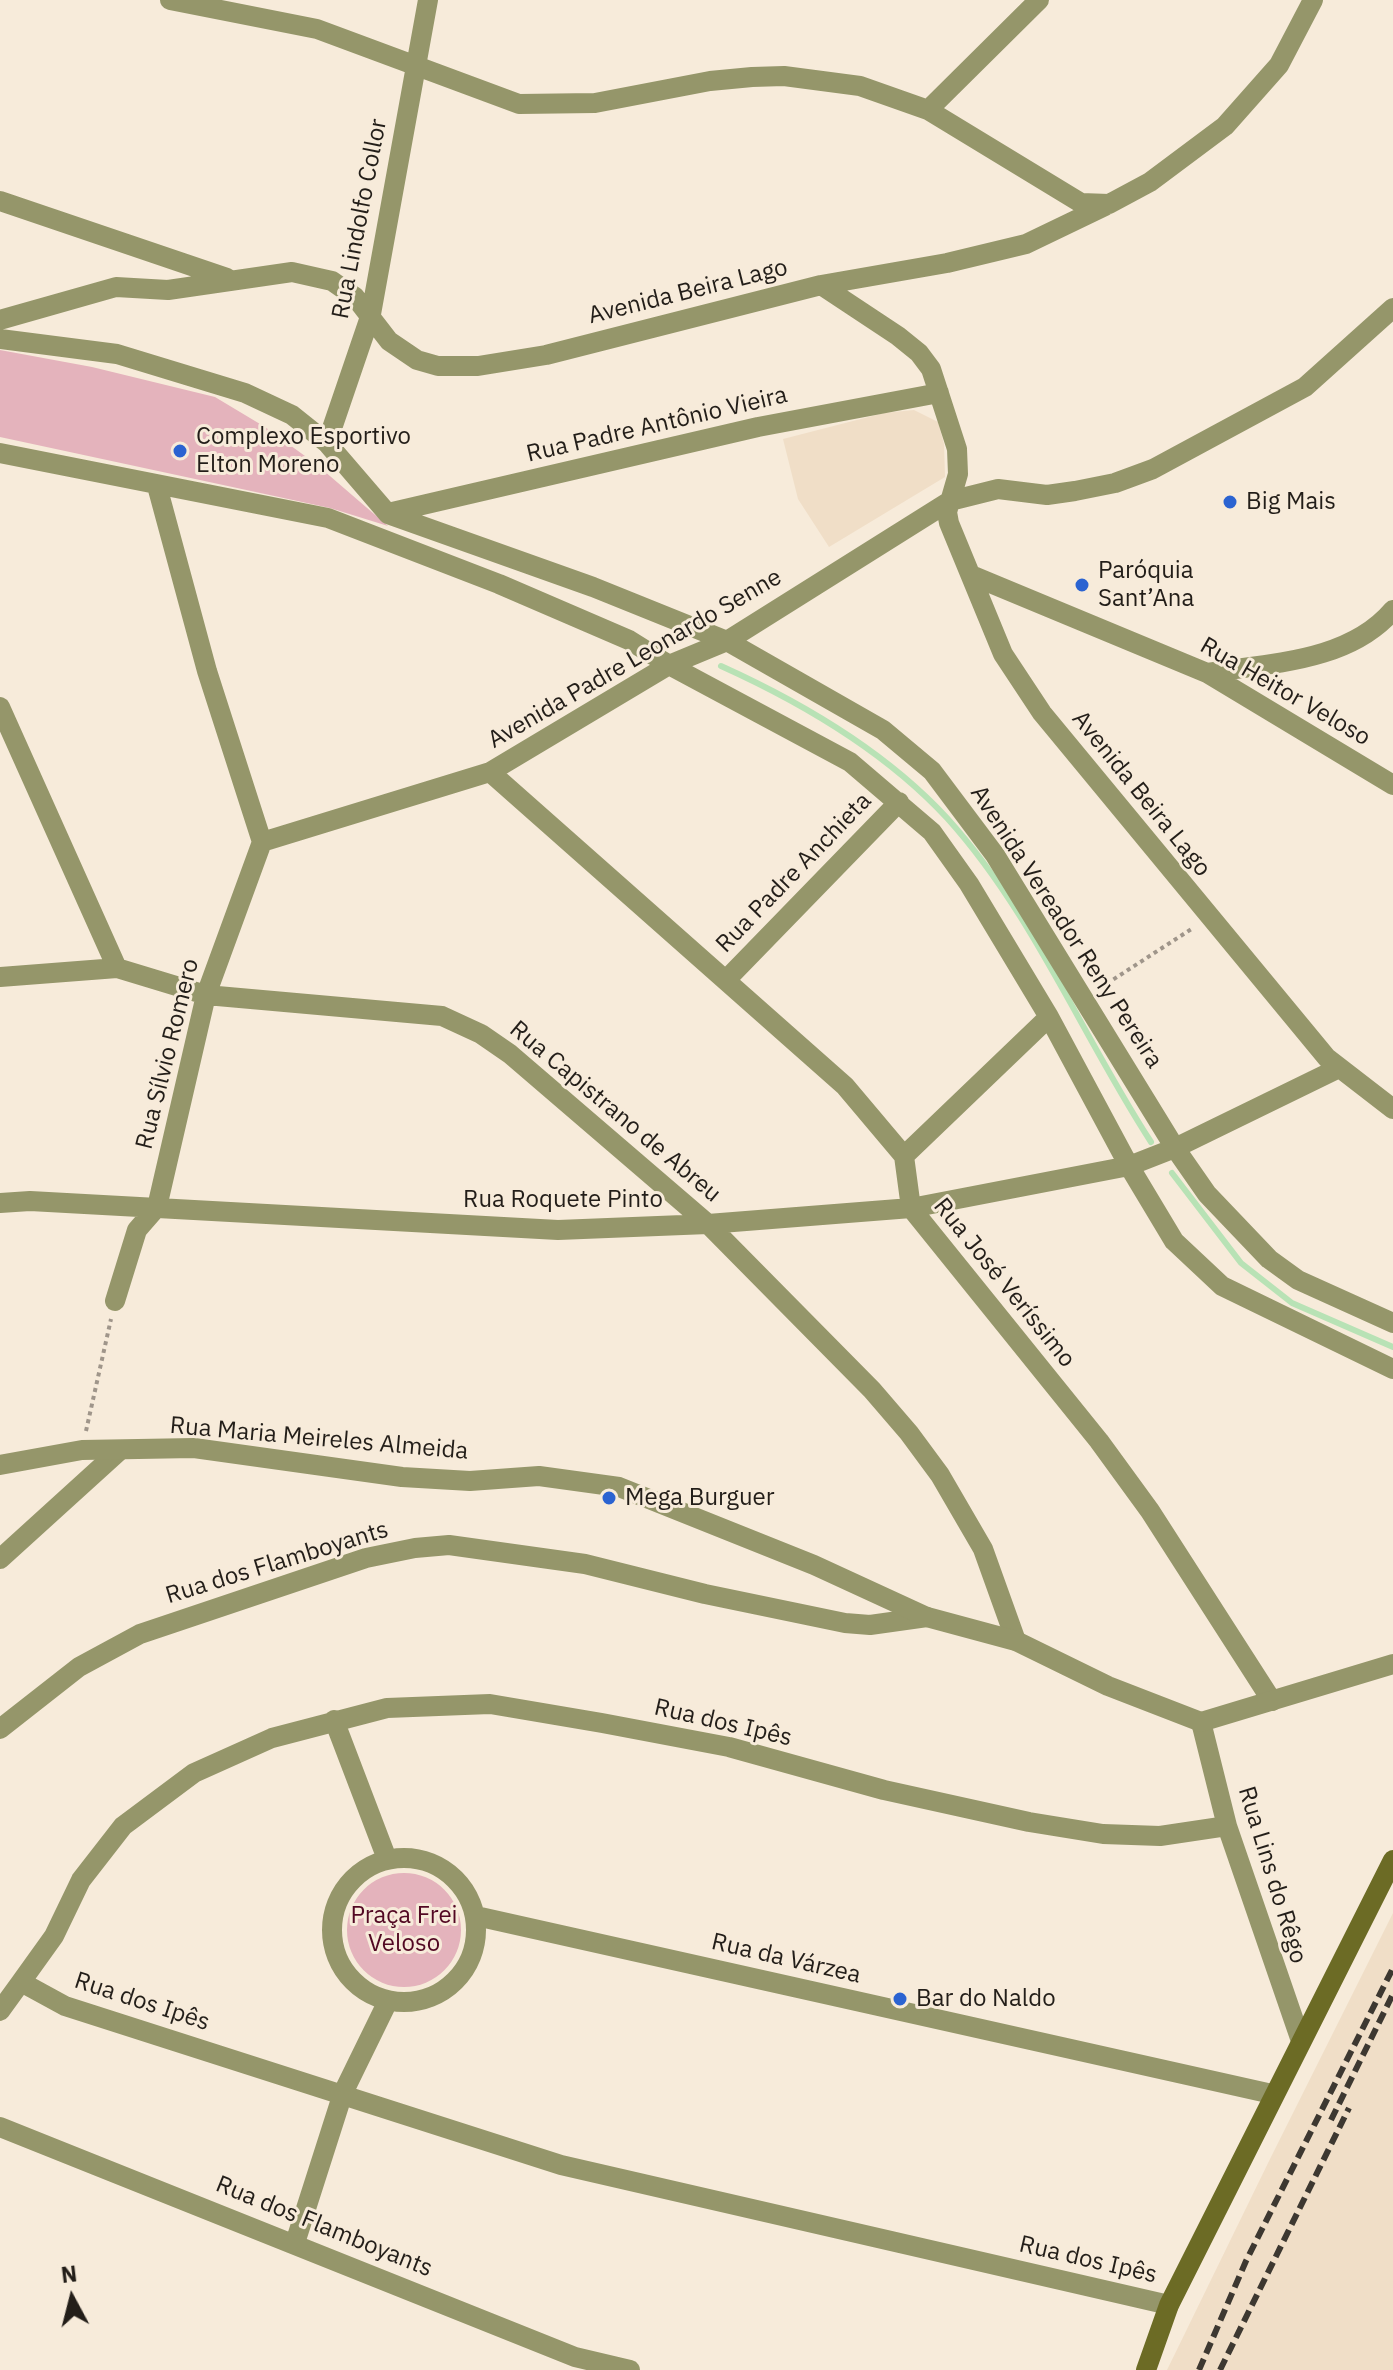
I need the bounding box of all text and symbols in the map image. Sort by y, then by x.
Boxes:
street label: Rua Lindolfo Collor [326,116,394,322]
street label: Avenida Beira Lago [585,253,791,331]
street label: Rua Padre Antônio Vieira [524,381,790,469]
place label: Complexo Esportivo Elton Moreno [196,423,411,479]
marker: Complexo Esportivo Elton Moreno [171,442,189,460]
place label: Big Mais [1246,488,1336,516]
marker: Big Mais [1221,493,1239,511]
place label: Paróquia Sant’Ana [1098,557,1194,613]
street label: Avenida Padre Leonardo Senne [483,563,787,755]
marker: Paróquia Sant’Ana [1073,576,1091,594]
street label: Rua Heitor Veloso [1195,632,1375,752]
street label: Avenida Beira Lago [1065,705,1217,883]
street label: Avenida Vereador Reny Pereira [964,780,1168,1074]
street label: Rua Padre Anchieta [710,787,878,959]
street label: Rua Sílvio Romero [130,956,206,1152]
street label: Rua Capistrano de Abreu [504,1015,726,1209]
street label: Rua Roquete Pinto [463,1186,663,1214]
street label: Rua José Veríssimo [927,1193,1081,1373]
street label: Rua Maria Meireles Almeida [169,1412,469,1466]
place label: Mega Burguer [625,1484,774,1512]
marker: Mega Burguer [600,1489,618,1507]
street label: Rua dos Flamboyants [162,1515,392,1611]
street label: Rua dos Ipês [651,1693,795,1753]
street label: Rua Lins do Rêgo [1231,1783,1313,1967]
park label: Praça Frei Veloso [350,1902,458,1958]
street label: Rua da Várzea [709,1928,863,1990]
street label: Rua dos Ipês [71,1967,213,2037]
place label: Bar do Naldo [916,1985,1056,2013]
marker: Bar do Naldo [891,1990,909,2008]
street label: Rua dos Flamboyants [211,2170,437,2284]
street label: Rua dos Ipês [1016,2230,1160,2290]
north arrow [32,2258,112,2338]
text: N [59,2258,79,2289]

